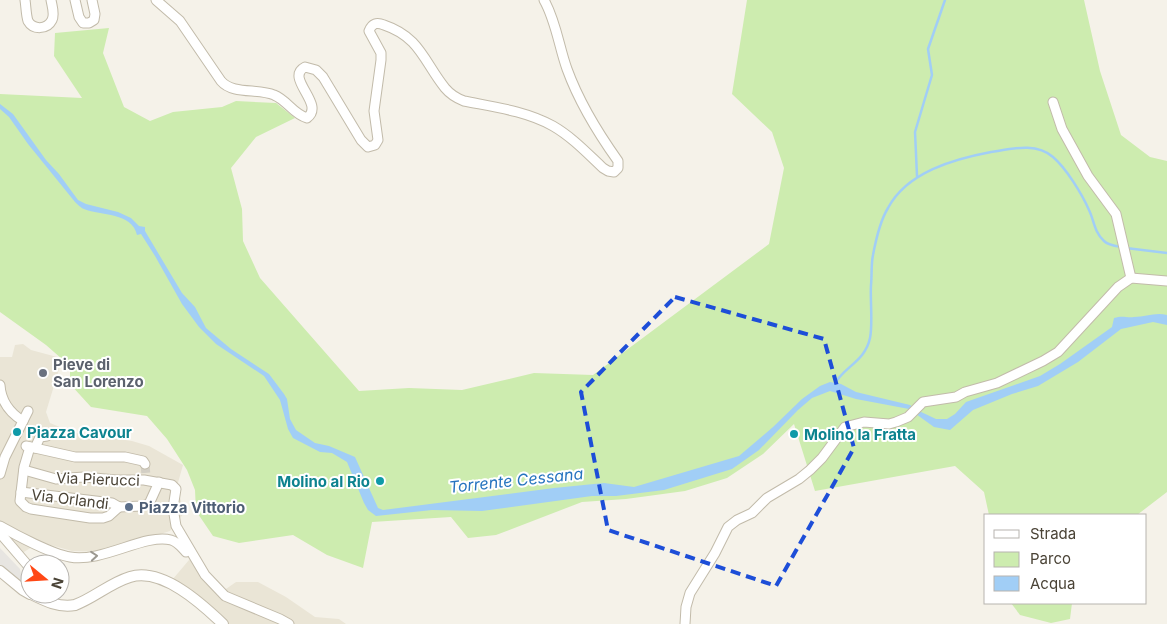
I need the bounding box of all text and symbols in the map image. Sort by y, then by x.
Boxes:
place label: Pieve di San Lorenzo [53,355,144,391]
marker: Pieve di San Lorenzo [37,367,49,379]
place label: Piazza Cavour [27,423,132,442]
place label: Molino la Fratta [804,425,916,444]
marker: Piazza Cavour [11,426,23,438]
marker: Molino la Fratta [788,428,800,440]
water label: Torrente Cessana [448,463,584,497]
street label: Via Pierucci [56,468,140,490]
place label: Molino al Rio [277,472,370,491]
marker: Molino al Rio [374,475,386,487]
street label: Via Orlandi [30,485,110,513]
place label: Piazza Vittorio [139,498,245,517]
marker: Piazza Vittorio [123,501,135,513]
legend [984,514,1147,604]
text: Strada [1030,524,1076,543]
text: Parco [1030,549,1071,568]
one-way arrow [90,551,98,562]
north arrow [20,554,70,604]
text: Acqua [1030,574,1075,593]
text: N [48,575,68,591]

